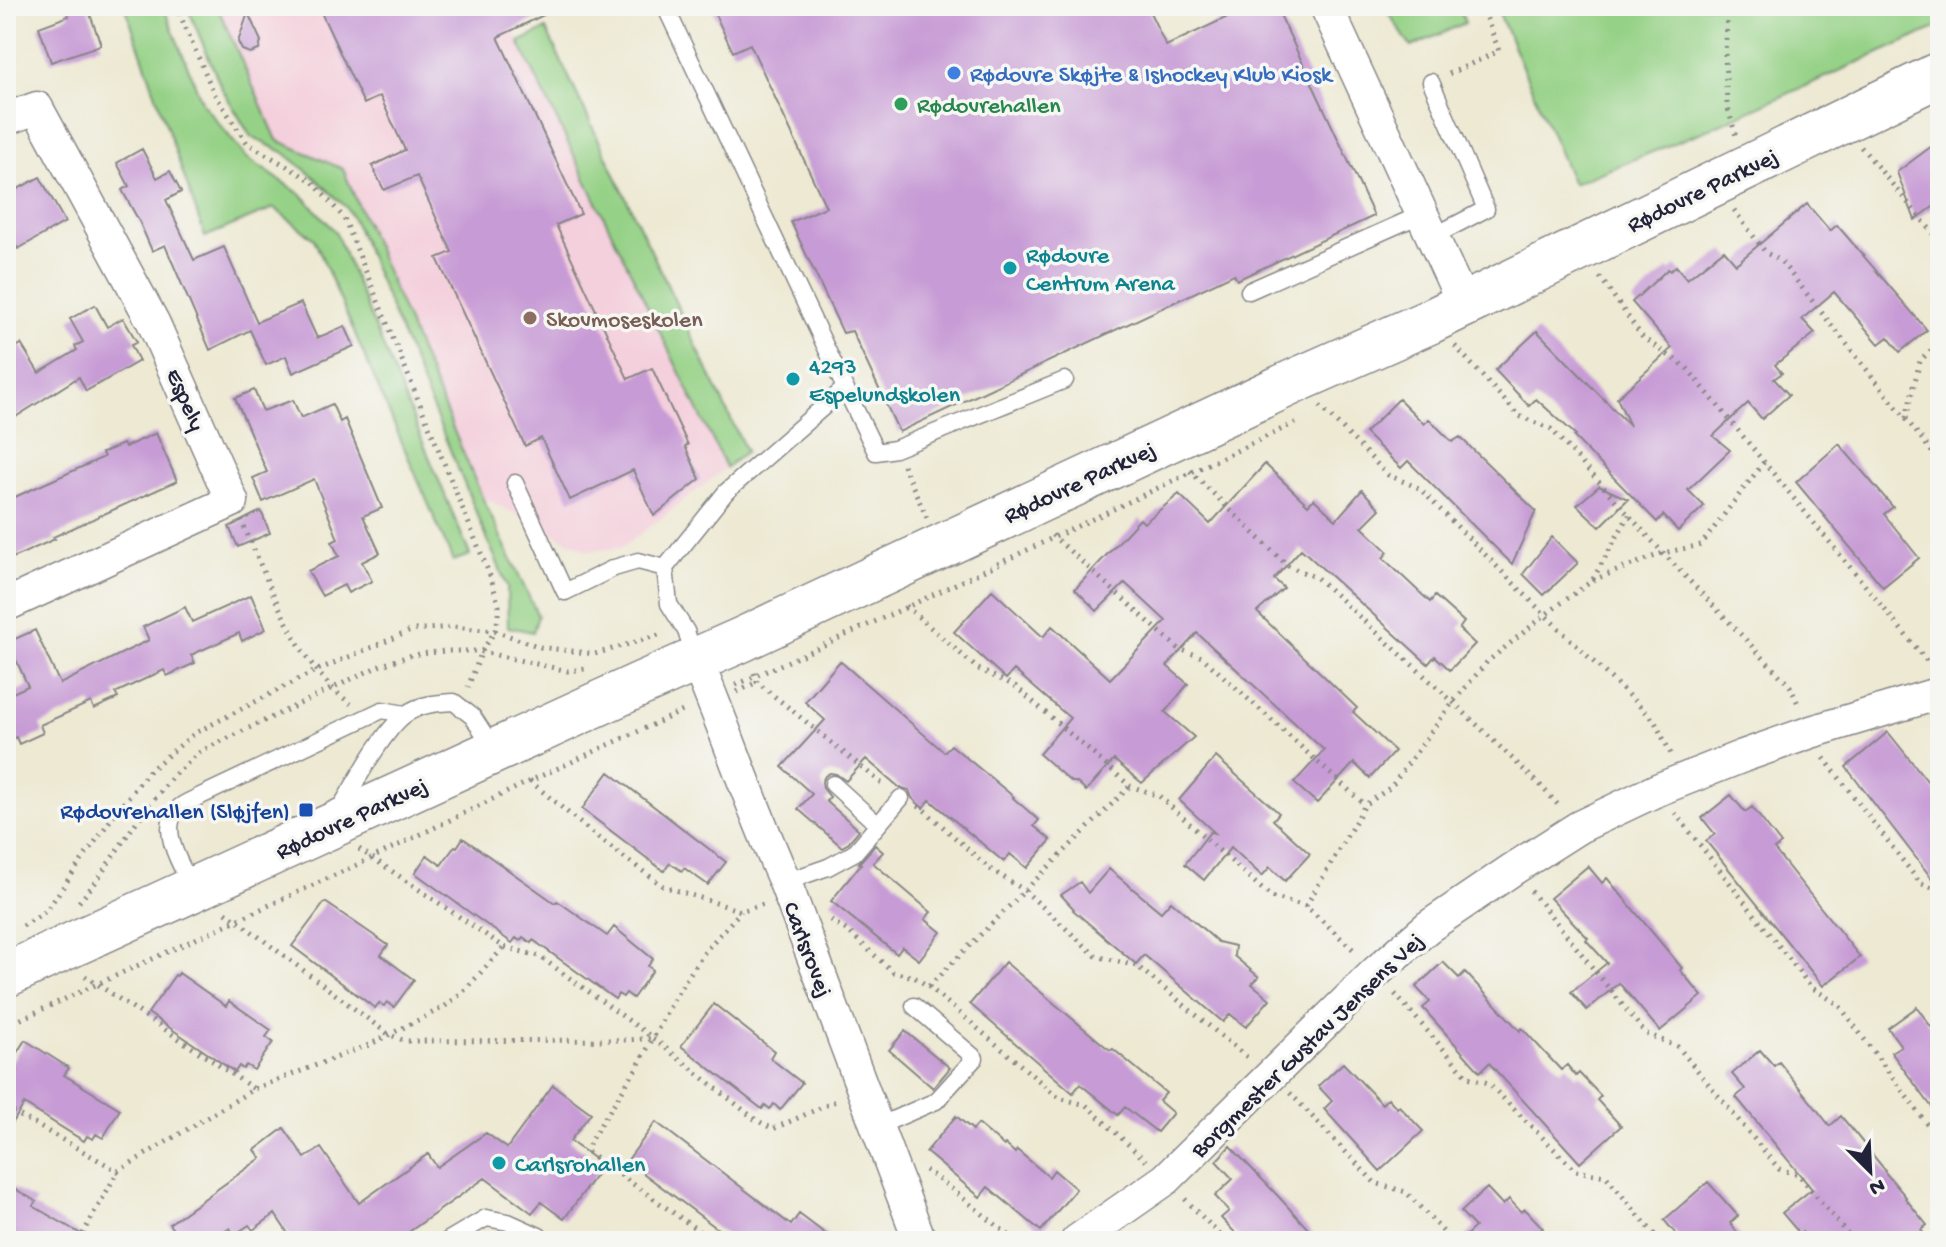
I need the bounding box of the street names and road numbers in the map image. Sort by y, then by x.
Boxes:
street label: Rødovre Parkvej [1623,143,1784,241]
street label: Espely [157,365,210,436]
street label: Rødovre Parkvej [1000,436,1161,532]
street label: Rødovre Parkvej [272,772,433,868]
street label: Carlsrovej [774,898,837,1002]
street label: Borgmester Gustav Jensens Vej [1185,928,1431,1166]

